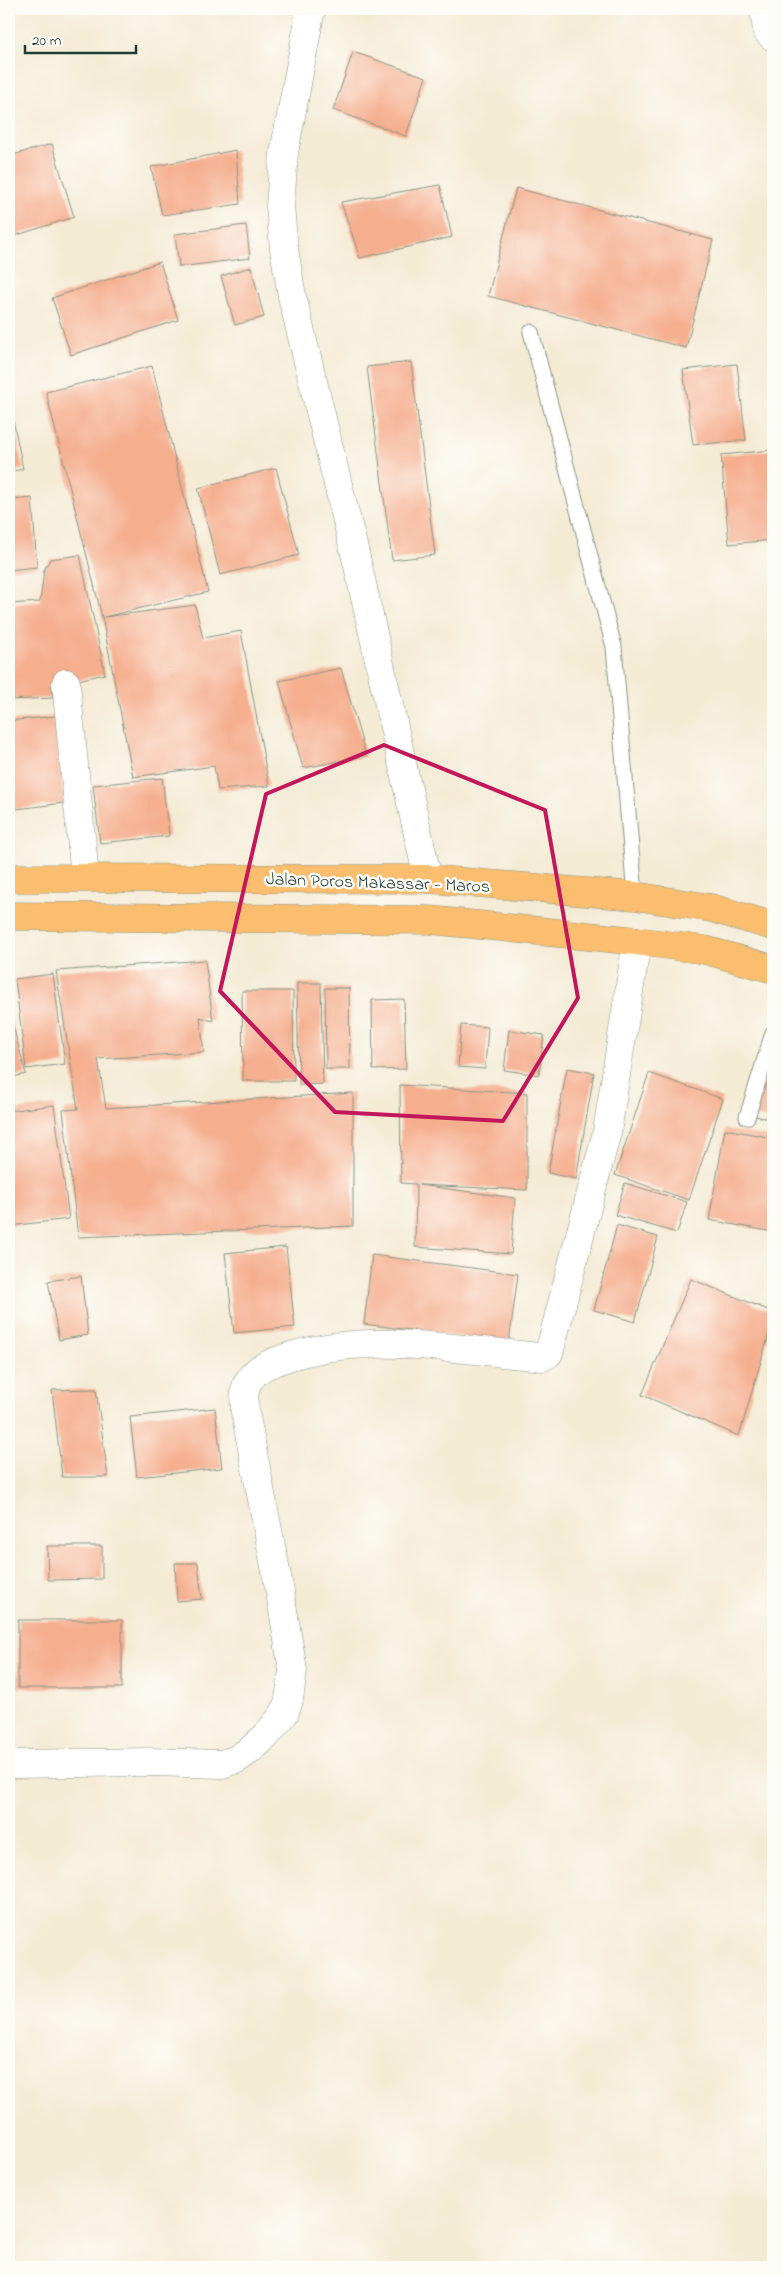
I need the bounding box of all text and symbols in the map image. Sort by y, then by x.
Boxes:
scale bar [25,22,136,54]
text: 20 m [32,30,62,52]
street label: Jalan Poros Makassar - Maros [265,867,490,901]

